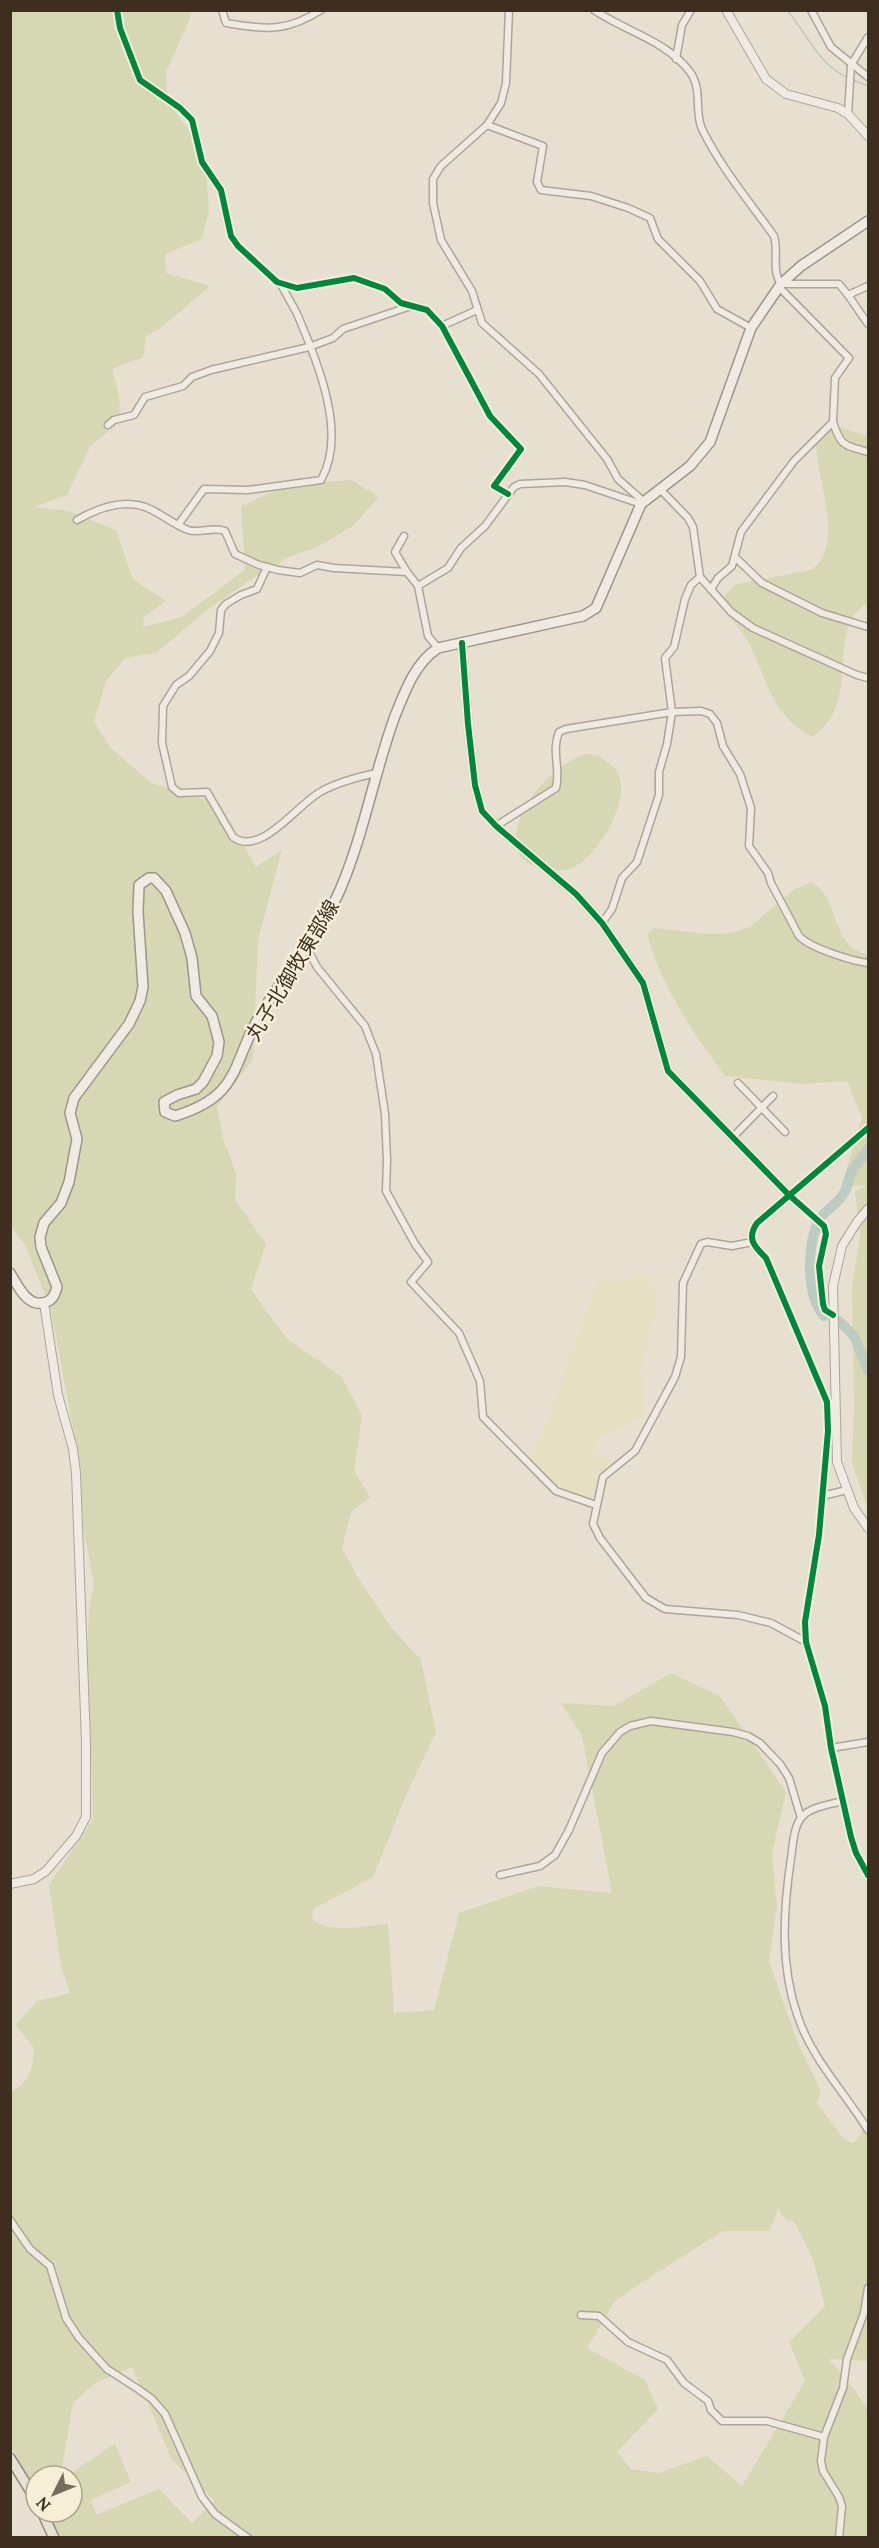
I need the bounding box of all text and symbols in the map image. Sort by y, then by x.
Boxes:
street label: 丸子北御牧東部線 [240,895,344,1045]
north arrow [24,2464,84,2524]
text: N [31,2493,55,2516]

